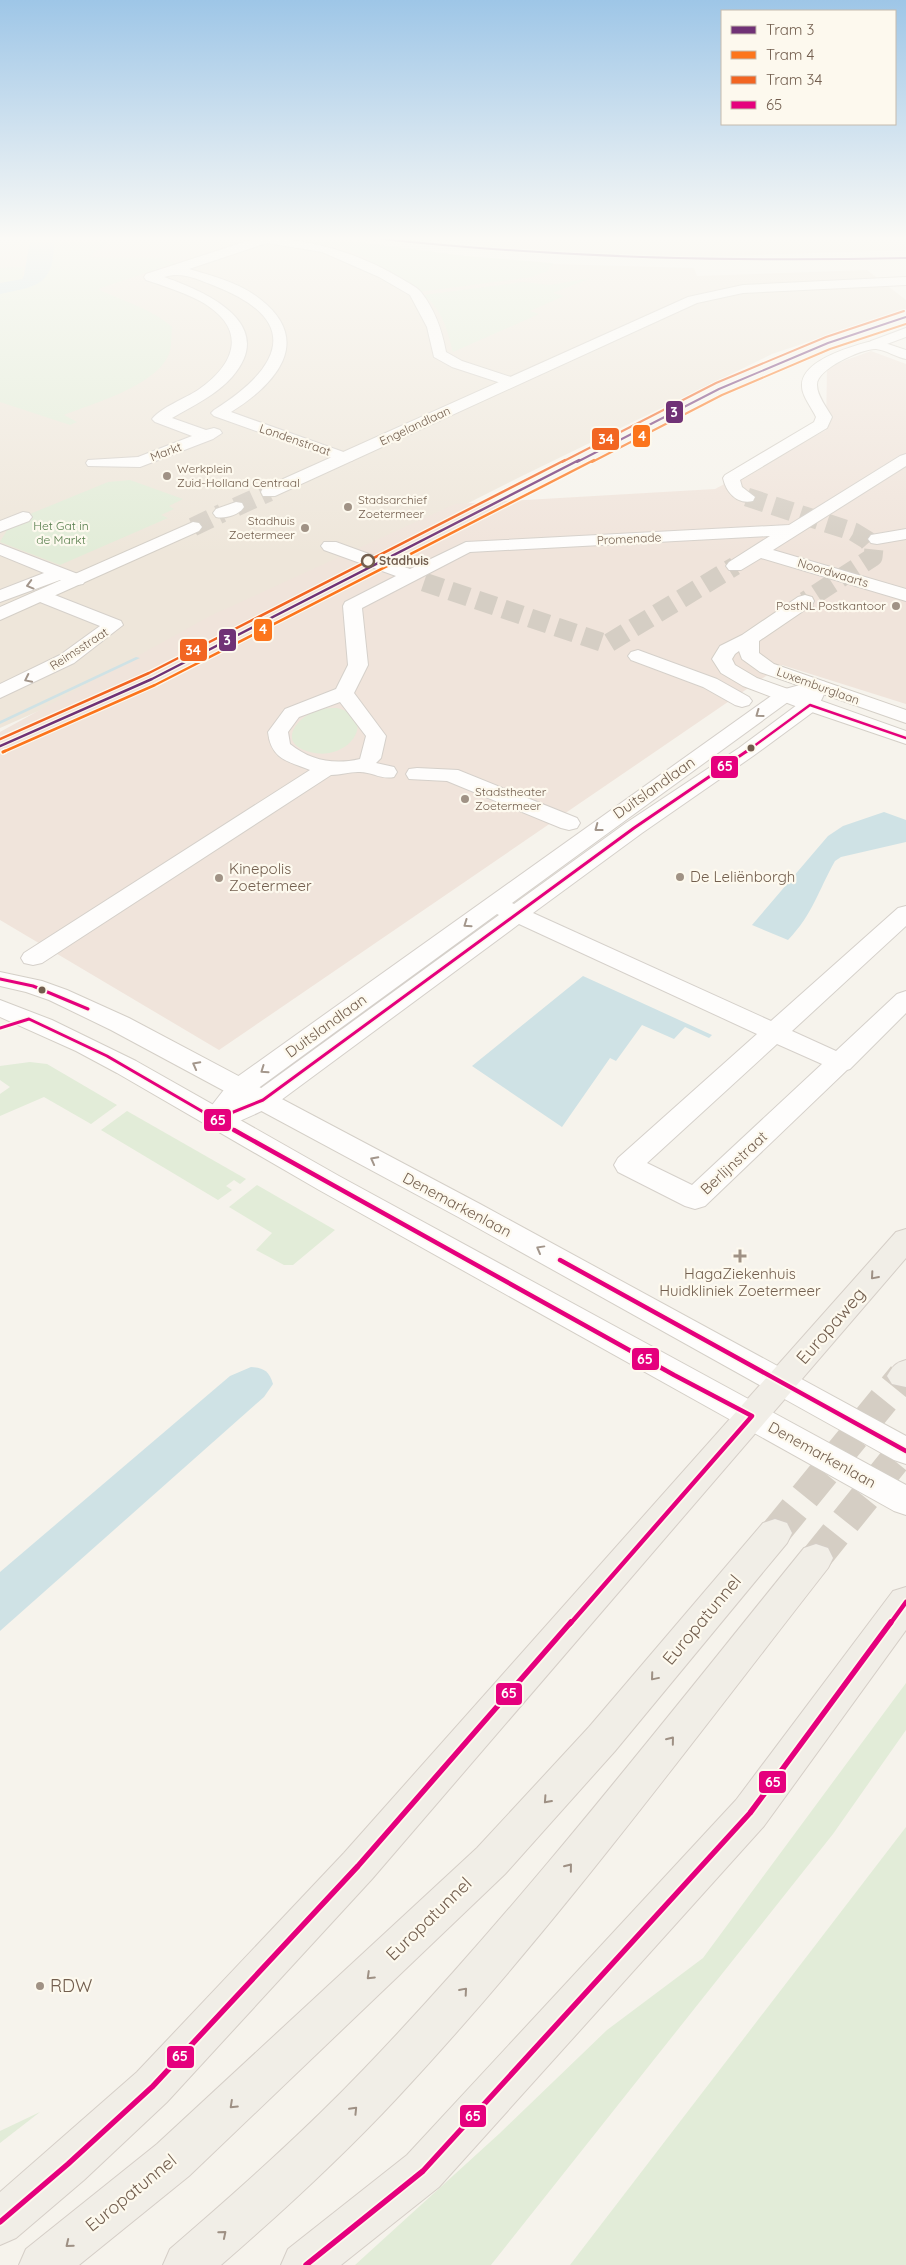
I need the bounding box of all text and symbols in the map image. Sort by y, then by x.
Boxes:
legend [721,10,896,125]
text: Tram 3 [766,20,815,39]
text: Tram 4 [766,45,815,64]
text: Tram 34 [766,70,822,89]
text: 65 [766,95,782,114]
line badge: 3 [665,400,684,424]
street label: Engelandlaan [377,403,453,448]
text: 3 [670,403,678,421]
street label: Londenstraat [258,420,333,459]
line badge: 4 [632,424,651,448]
line badge: 34 [591,427,620,451]
text: 4 [638,427,646,445]
text: 34 [598,430,614,448]
street label: Markt [148,439,184,464]
place label: Werkplein Zuid-Holland Centraal [177,461,300,490]
marker: Werkplein Zuid-Holland Centraal [161,470,173,482]
place label: Stadsarchief Zoetermeer [358,492,428,521]
marker: Stadsarchief Zoetermeer [342,501,354,513]
place label: Stadhuis Zoetermeer [229,513,295,542]
park label: Het Gat in de Markt [33,518,89,547]
marker: Stadhuis Zoetermeer [299,522,311,534]
street label: Promenade [596,529,662,548]
place label: Stadhuis [379,553,429,568]
marker: Stadhuis [361,554,375,568]
street label: Noordwaarts [796,555,871,590]
one-way arrow [26,579,35,590]
place label: PostNL Postkantoor [776,598,886,613]
marker: PostNL Postkantoor [890,600,902,612]
line badge: 4 [253,618,273,642]
text: 4 [259,620,267,638]
street label: Reimsstraat [47,624,111,673]
line badge: 3 [218,628,237,652]
text: 3 [223,631,231,649]
line badge: 34 [179,638,208,662]
text: 34 [185,641,201,659]
street label: Luxemburglaan [775,664,862,707]
one-way arrow [24,672,33,683]
one-way arrow [755,708,765,717]
unlabelled marker [746,743,756,753]
street label: Duitslandlaan [609,752,698,823]
line badge: 65 [710,755,739,779]
text: 65 [717,757,733,775]
place label: Stadstheater Zoetermeer [475,784,547,813]
marker: Stadstheater Zoetermeer [459,793,471,805]
one-way arrow [595,823,604,831]
place label: Kinepolis Zoetermeer [229,859,312,895]
place label: De Leliënborgh [690,867,795,886]
marker: De Leliënborgh [674,871,686,883]
marker: Kinepolis Zoetermeer [213,872,225,884]
one-way arrow [463,918,473,927]
unlabelled marker [37,985,47,995]
street label: Duitslandlaan [281,990,370,1061]
one-way arrow [192,1061,201,1071]
one-way arrow [260,1064,270,1073]
line badge: 65 [203,1108,232,1132]
text: 65 [210,1111,226,1129]
street label: Berlijnstraat [696,1127,771,1198]
one-way arrow [370,1156,379,1166]
street label: Denemarkenlaan [400,1168,515,1241]
one-way arrow [536,1246,545,1256]
marker: HagaZiekenhuis Huidkliniek Zoetermeer [733,1249,747,1263]
place label: HagaZiekenhuis Huidkliniek Zoetermeer [659,1264,821,1300]
one-way arrow [871,1271,880,1280]
street label: Europaweg [791,1283,870,1369]
line badge: 65 [631,1347,660,1371]
text: 65 [637,1350,653,1368]
street label: Denemarkenlaan [765,1417,879,1492]
street label: Europatunnel [657,1570,746,1670]
one-way arrow [650,1672,659,1681]
line badge: 65 [495,1682,523,1706]
text: 65 [501,1684,517,1702]
one-way arrow [665,1736,674,1745]
line badge: 65 [758,1770,787,1794]
text: 65 [765,1773,781,1791]
one-way arrow [544,1794,553,1803]
one-way arrow [564,1863,573,1872]
street label: Europatunnel [381,1872,477,1965]
one-way arrow [366,1970,375,1979]
place label: RDW [50,1974,92,1997]
marker: RDW [34,1980,46,1992]
one-way arrow [458,1987,467,1996]
line badge: 65 [166,2045,195,2069]
text: 65 [172,2047,188,2065]
one-way arrow [229,2099,238,2108]
line badge: 65 [459,2104,487,2128]
one-way arrow [348,2107,357,2116]
text: 65 [465,2107,481,2125]
street label: Europatunnel [80,2149,181,2236]
one-way arrow [217,2230,226,2239]
one-way arrow [65,2238,74,2247]

